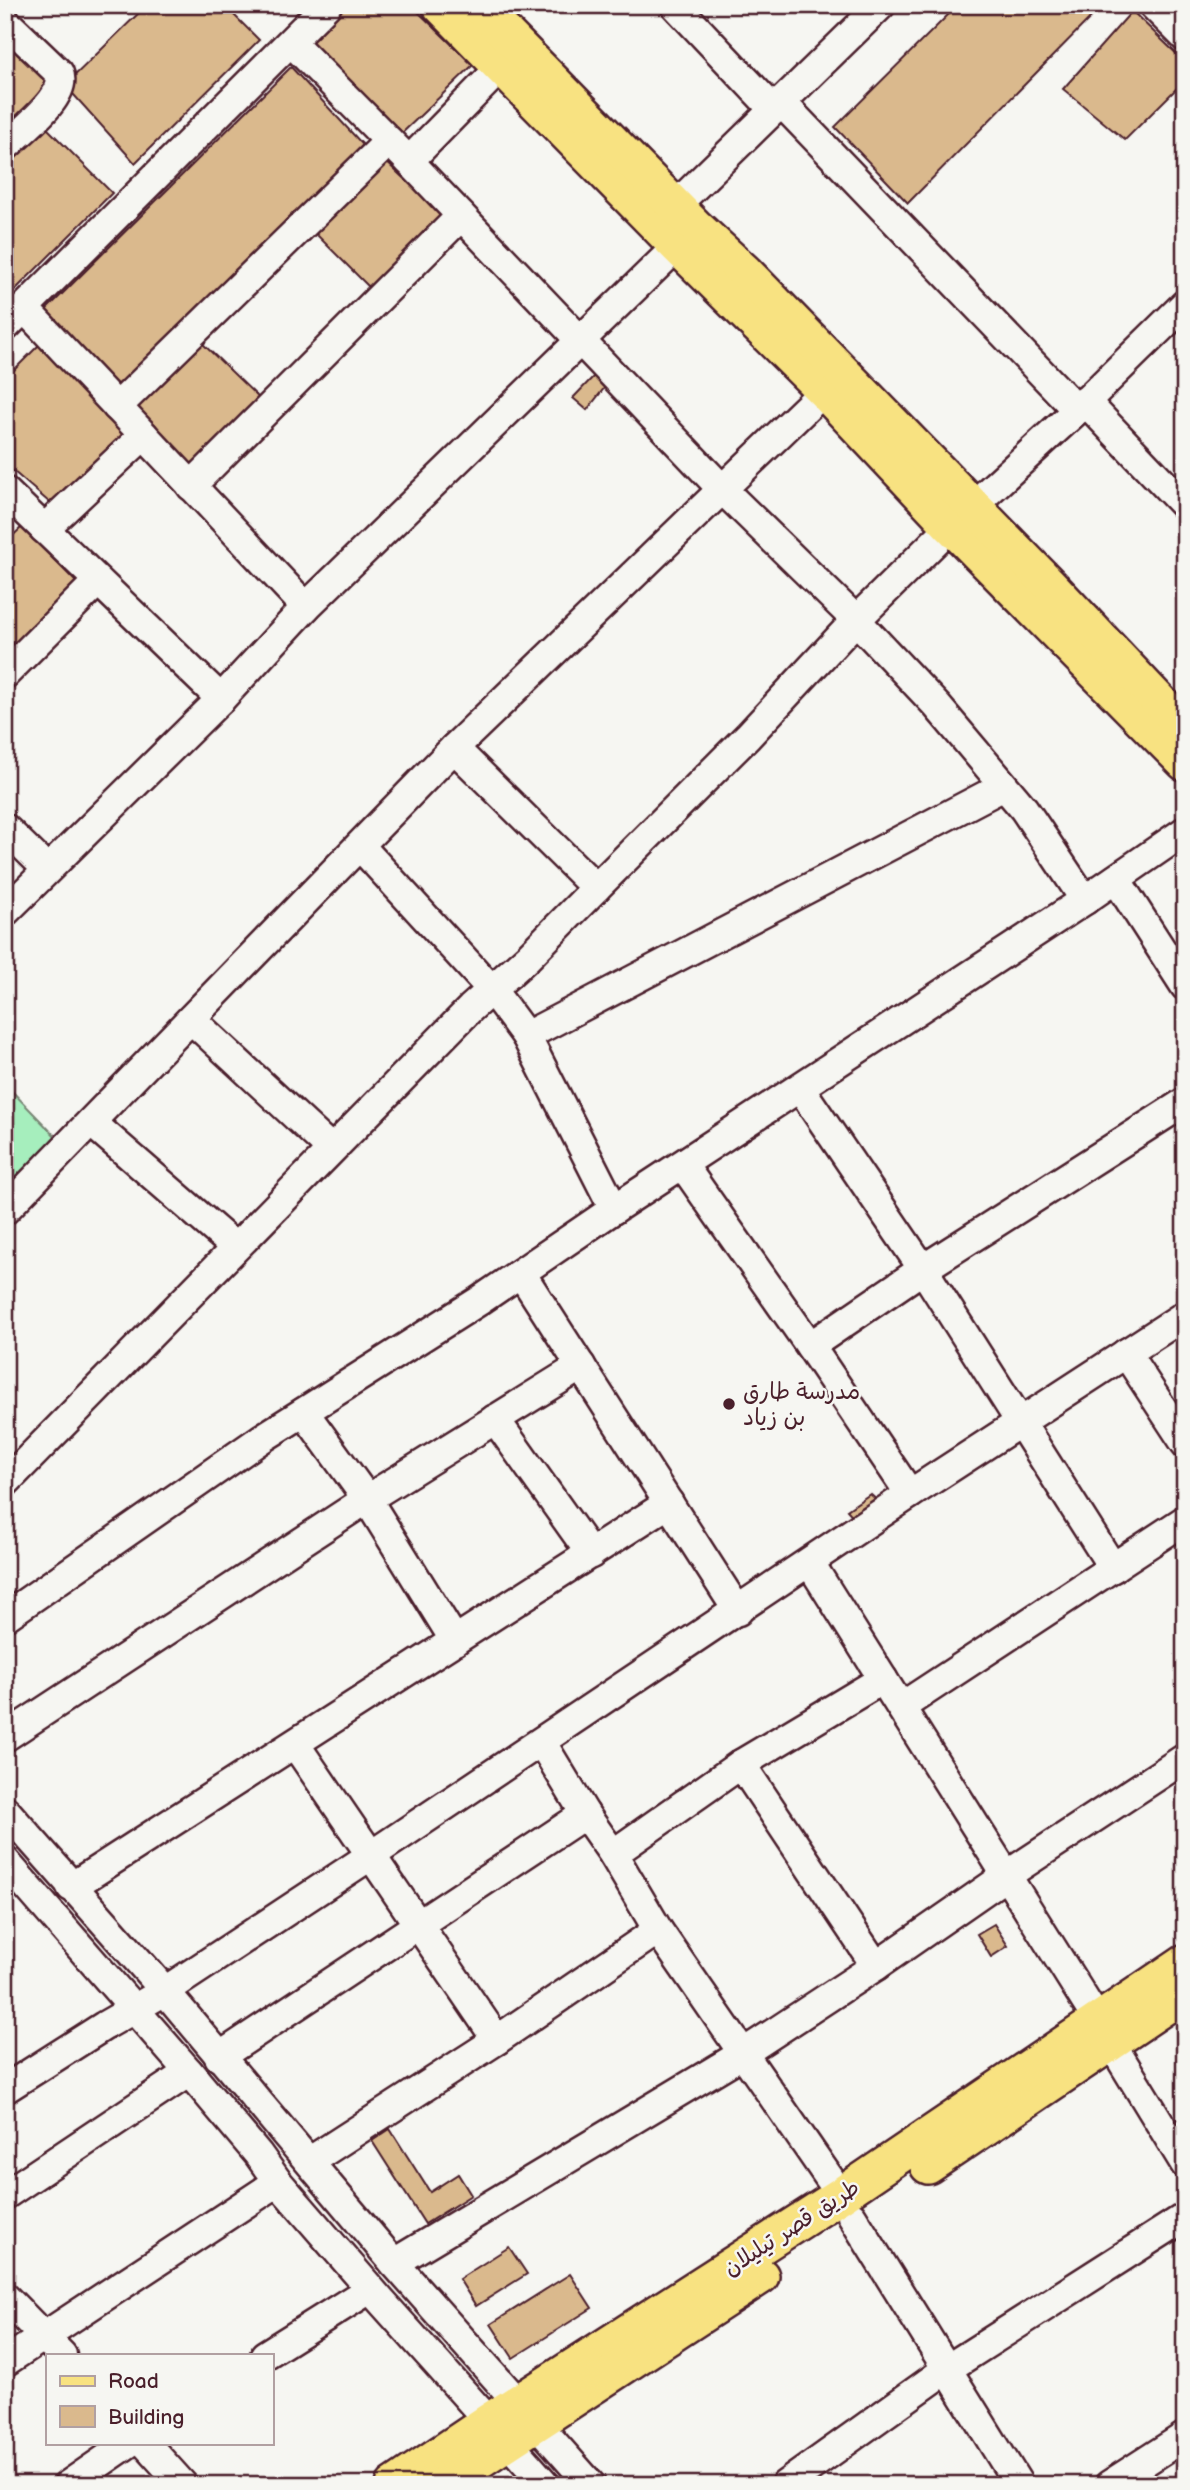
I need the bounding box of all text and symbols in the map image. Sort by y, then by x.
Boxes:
place label: مدرسة طارق بن زياد [743,1378,860,1432]
marker: مدرسة طارق بن زياد [721,1396,737,1412]
street label: طريق قصر تيليلان [718,2173,865,2282]
legend [46,2354,273,2444]
text: Road [108,2369,159,2394]
text: Building [108,2405,184,2430]

